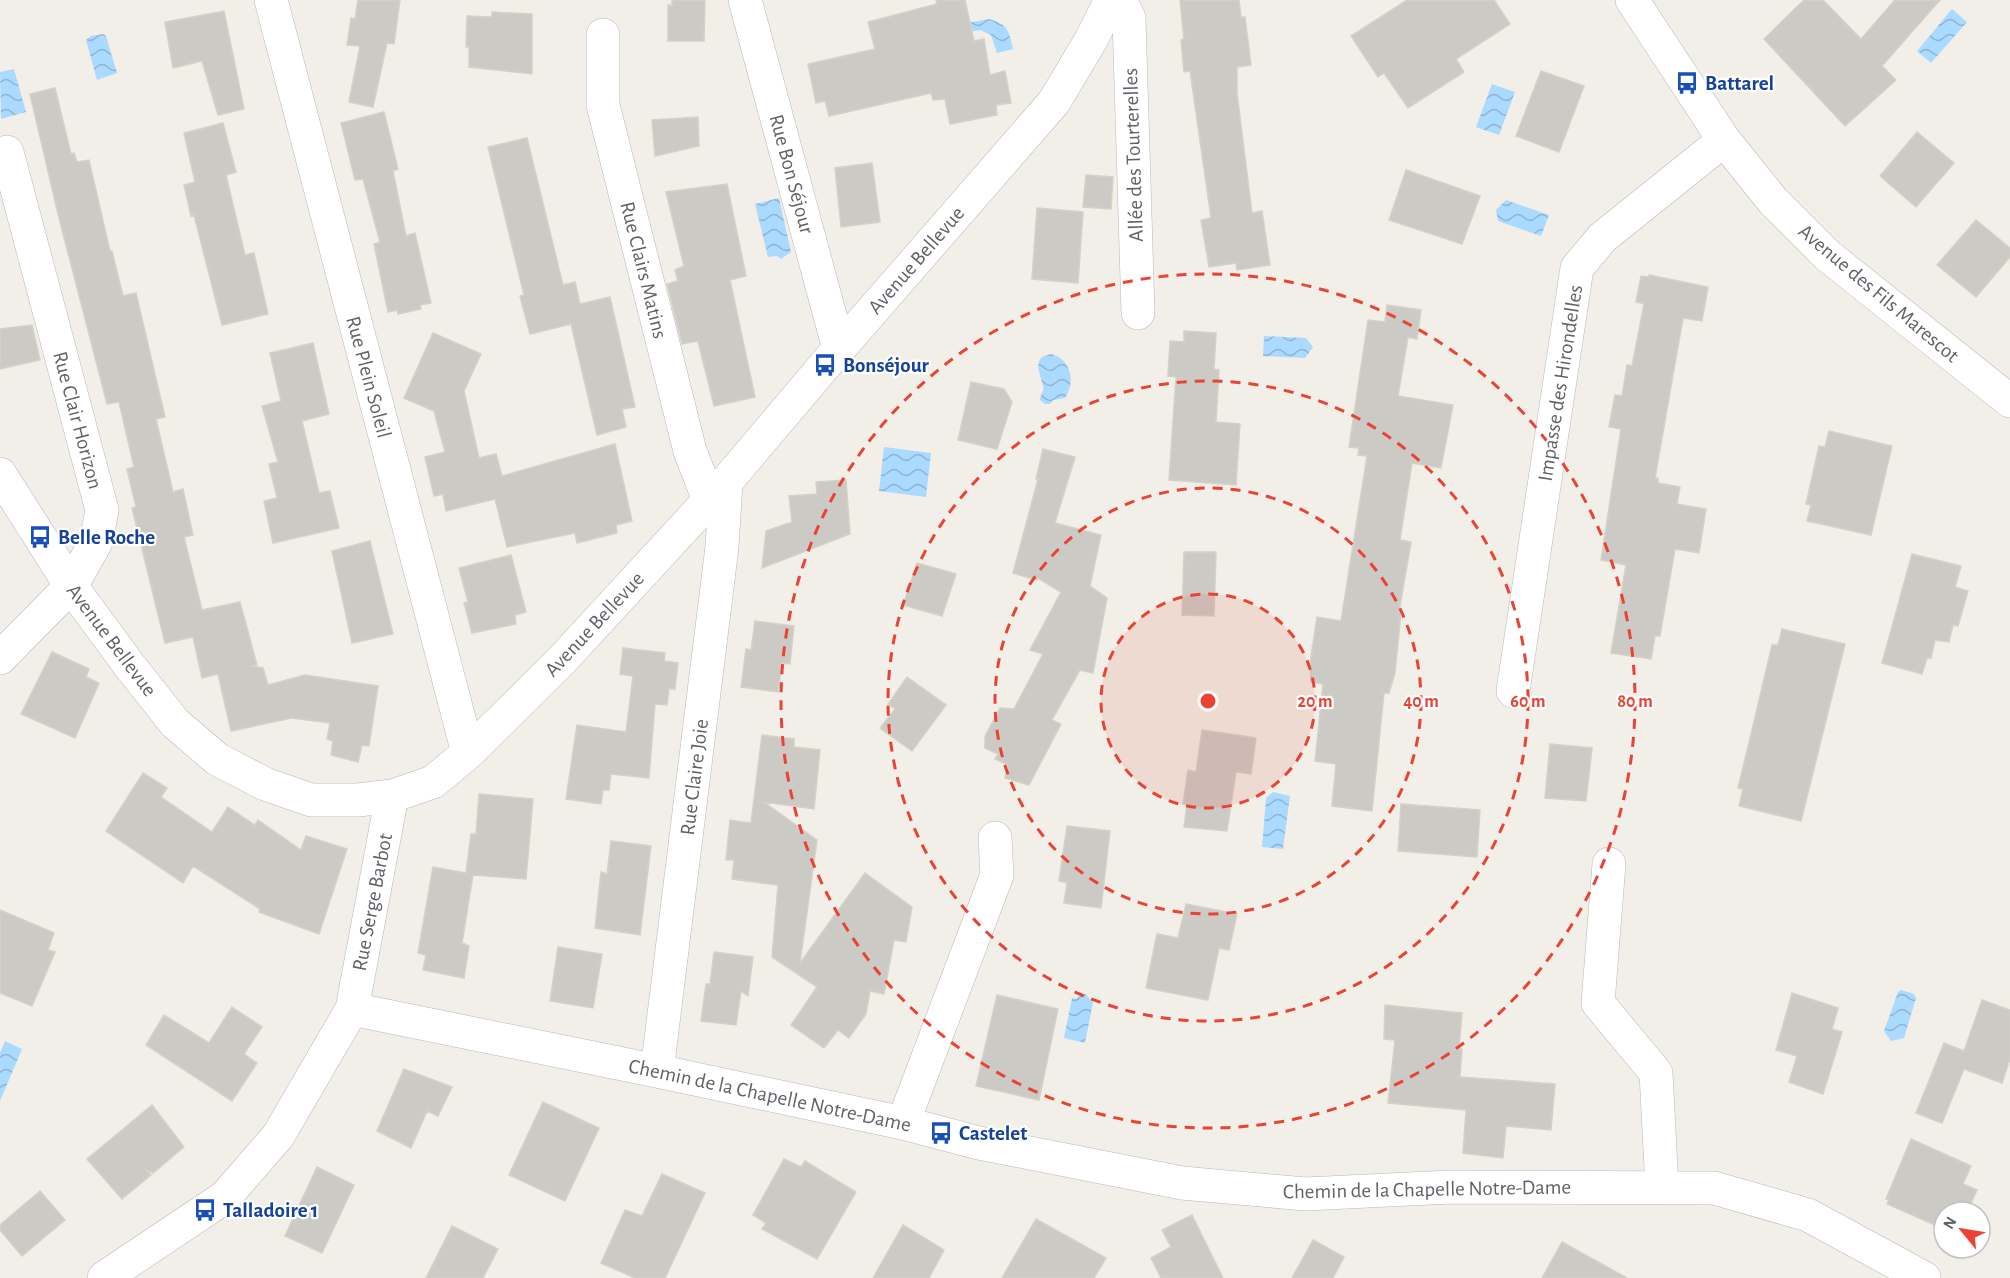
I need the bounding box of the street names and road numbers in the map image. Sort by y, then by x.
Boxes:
street label: Allée des Tourterelles [1120,68,1147,242]
street label: Rue Bon Séjour [765,112,818,236]
street label: Rue Clairs Matins [616,199,671,341]
street label: Avenue Bellevue [864,203,969,318]
street label: Avenue des Fils Marescot [1794,220,1963,367]
street label: Impasse des Hirondelles [1535,283,1586,483]
street label: Rue Plein Soleil [342,314,395,440]
street label: Rue Clair Horizon [49,349,106,491]
street label: Avenue Bellevue [541,568,648,681]
street label: Avenue Bellevue [63,580,161,700]
street label: Rue Claire Joie [677,718,712,836]
street label: Rue Serge Barbot [349,831,396,973]
street label: Chemin de la Chapelle Notre-Dame [627,1055,913,1136]
street label: Chemin de la Chapelle Notre-Dame [1283,1176,1571,1203]

